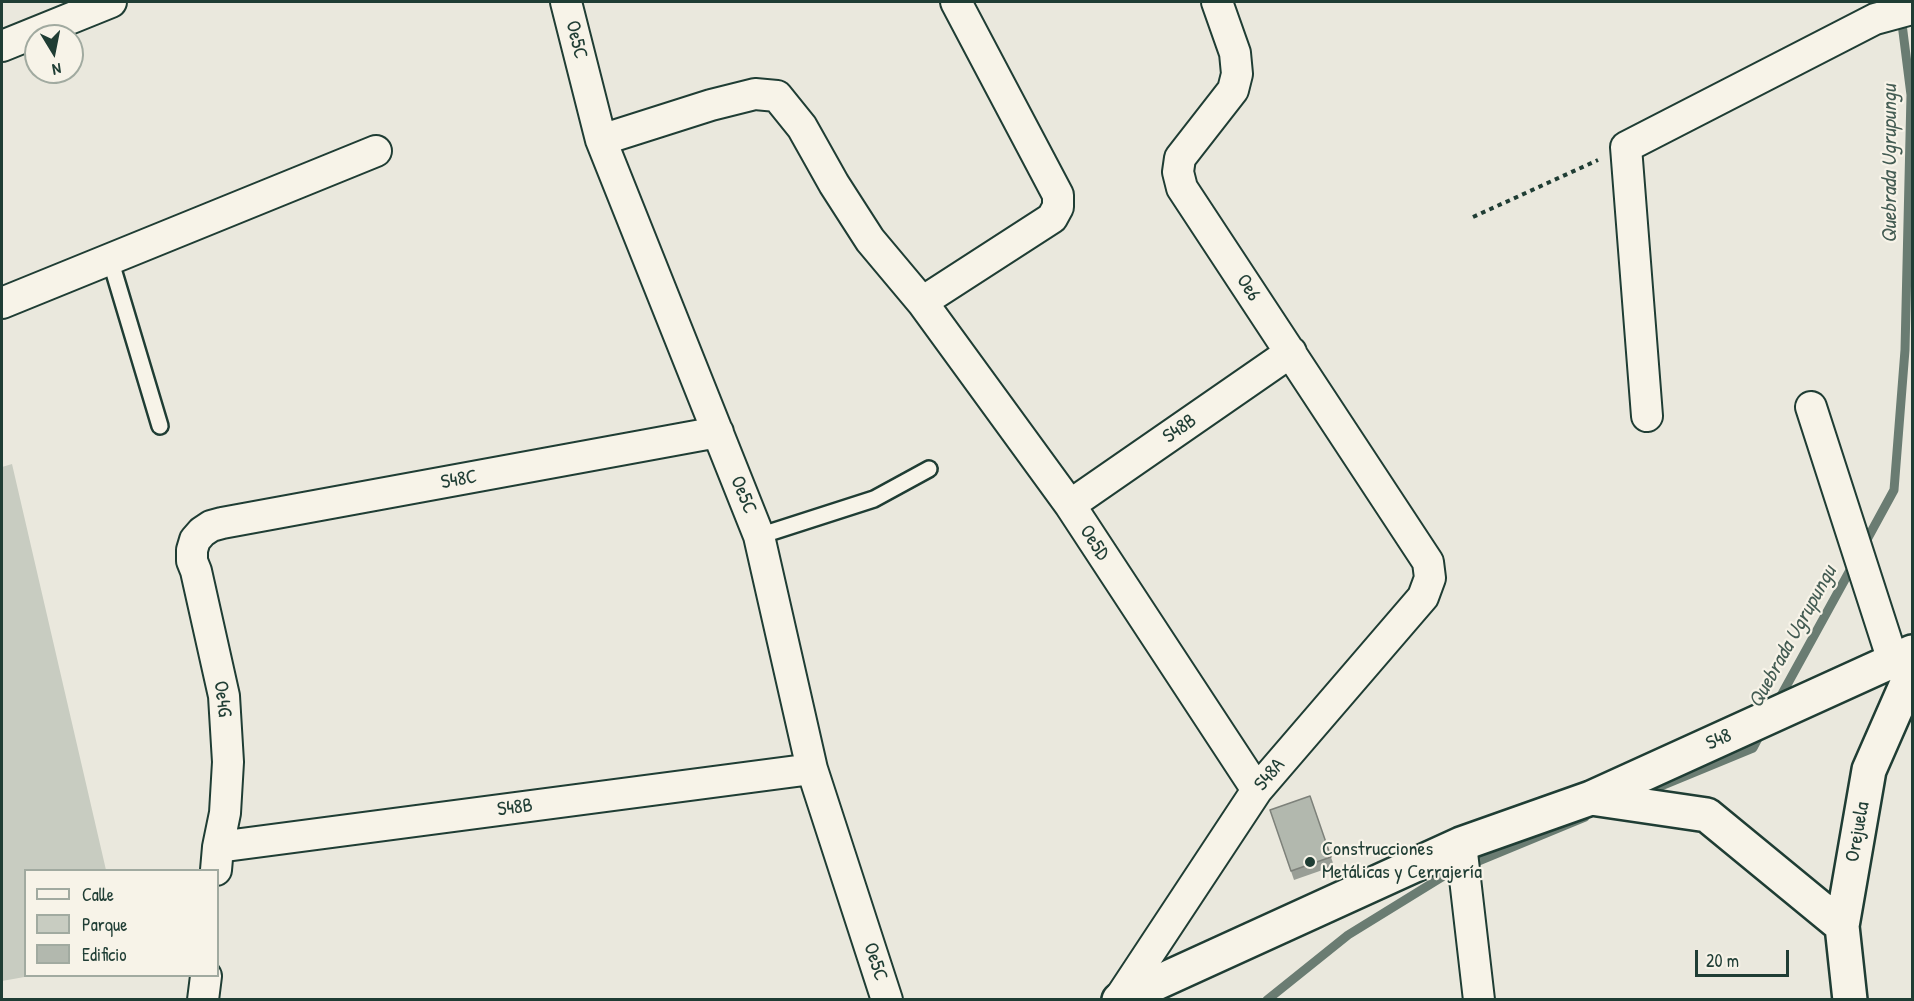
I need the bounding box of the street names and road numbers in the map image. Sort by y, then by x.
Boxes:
street label: Oe5C [560,18,592,62]
street label: Oe6 [1231,270,1265,306]
street label: S48B [1159,409,1201,449]
street label: S48C [439,465,479,495]
street label: Oe5C [725,473,761,517]
street label: Oe5D [1074,521,1114,565]
street label: Oe4G [208,680,236,718]
street label: S48 [1703,724,1735,756]
street label: S48A [1250,754,1290,796]
street label: S48B [496,794,534,822]
street label: Orejuela [1841,800,1875,864]
street label: Oe5C [858,940,892,984]

